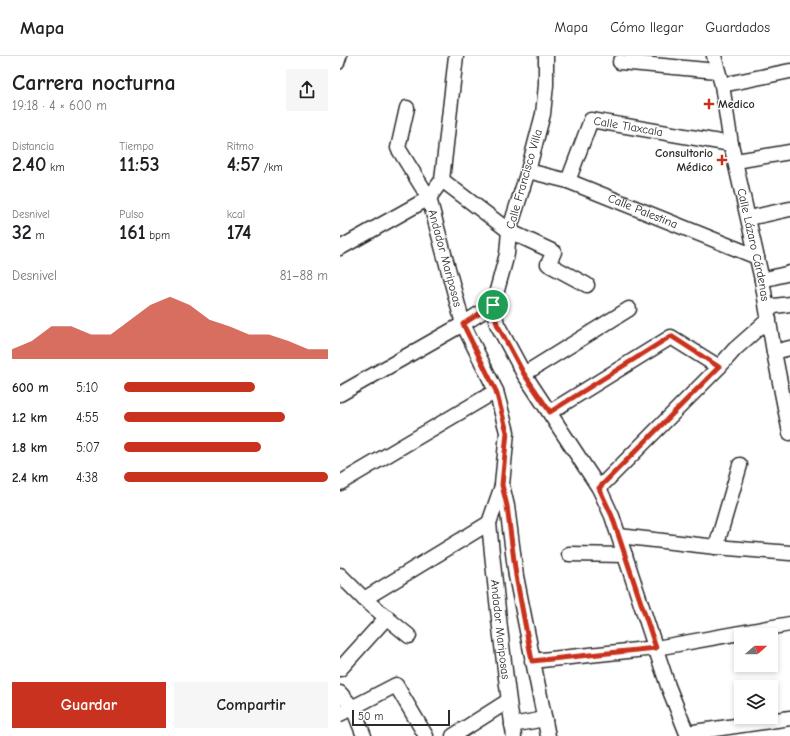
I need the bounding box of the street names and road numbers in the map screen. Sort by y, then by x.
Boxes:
street label: Calle Tlaxcala [592,114,664,139]
street label: Calle Francisco Villa [503,127,545,231]
street label: Calle Lázaro Cárdenas [734,187,772,302]
street label: Calle Palestina [606,191,680,231]
street label: Andador Mariposas [425,208,465,308]
street label: Andador Mariposas [488,579,513,680]

